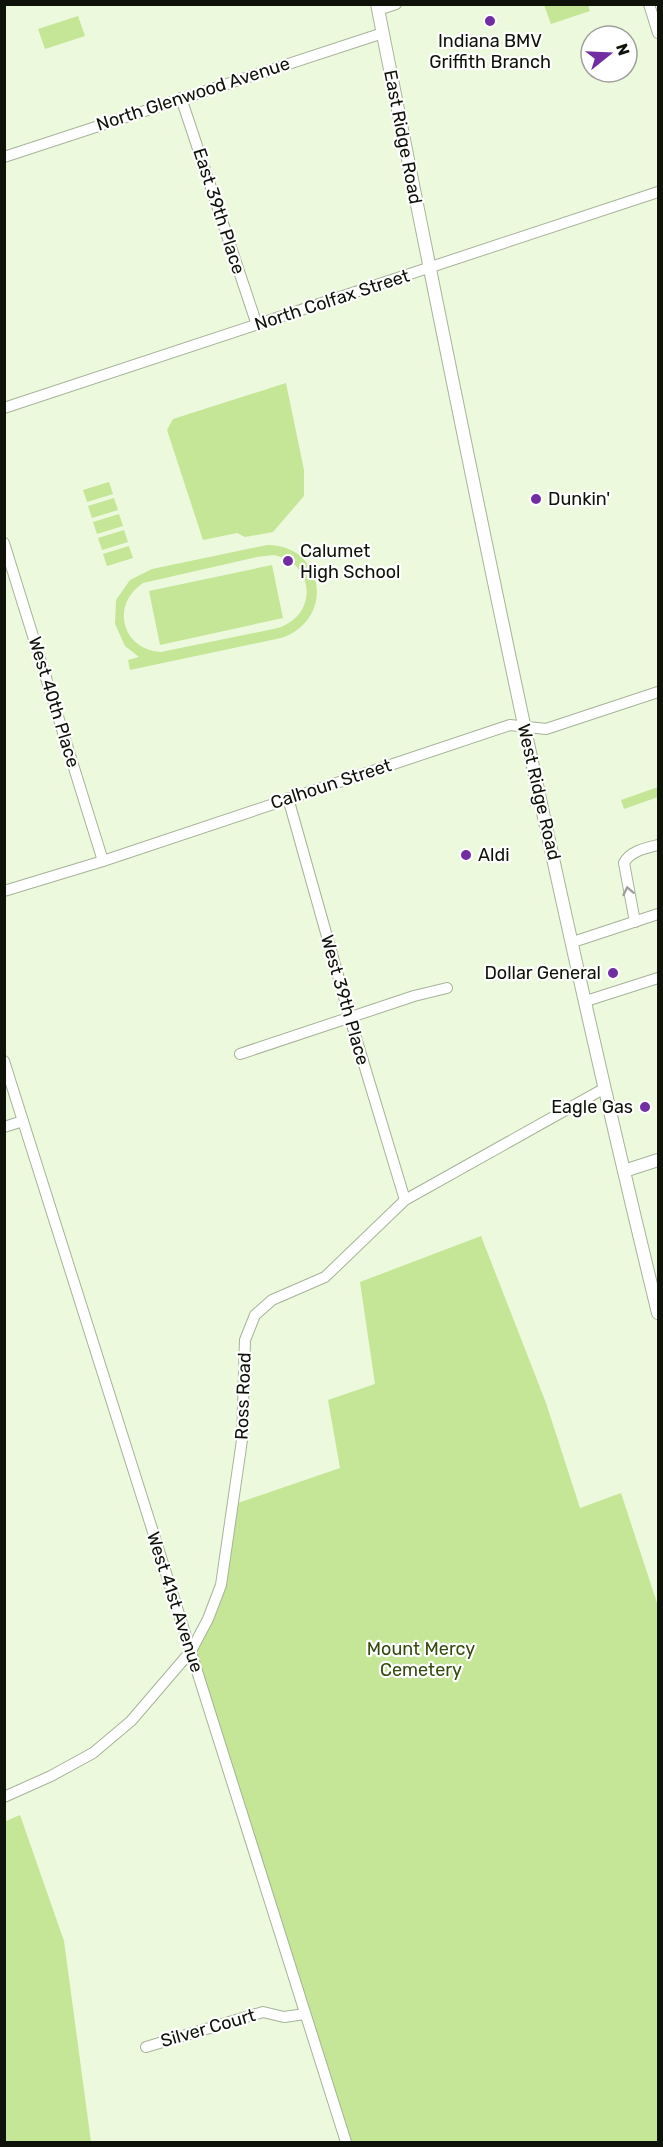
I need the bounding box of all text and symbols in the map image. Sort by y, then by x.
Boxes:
marker: Indiana BMV Griffith Branch [483,14,497,28]
north arrow [579,24,639,84]
place label: Indiana BMV Griffith Branch [429,30,551,73]
text: N [612,41,634,58]
street label: North Glenwood Avenue [93,52,293,136]
street label: East Ridge Road [379,68,427,206]
street label: East 39th Place [188,145,250,277]
street label: North Colfax Street [252,265,412,335]
place label: Dunkin' [548,488,610,510]
marker: Dunkin' [529,492,543,506]
place label: Calumet High School [300,540,400,583]
marker: Calumet High School [281,554,295,568]
street label: West 40th Place [24,634,84,770]
street label: West Ridge Road [513,722,565,862]
street label: Calhoun Street [268,754,394,814]
place label: Aldi [478,844,510,866]
marker: Aldi [459,848,473,862]
one-way arrow [622,886,635,896]
street label: West 39th Place [316,932,374,1068]
place label: Dollar General [484,962,601,984]
marker: Dollar General [606,966,620,980]
place label: Eagle Gas [551,1096,633,1118]
marker: Eagle Gas [638,1100,652,1114]
street label: Ross Road [230,1352,256,1440]
street label: West 41st Avenue [142,1529,208,1675]
park label: Mount Mercy Cemetery [367,1638,475,1681]
street label: Silver Court [158,2004,258,2052]

